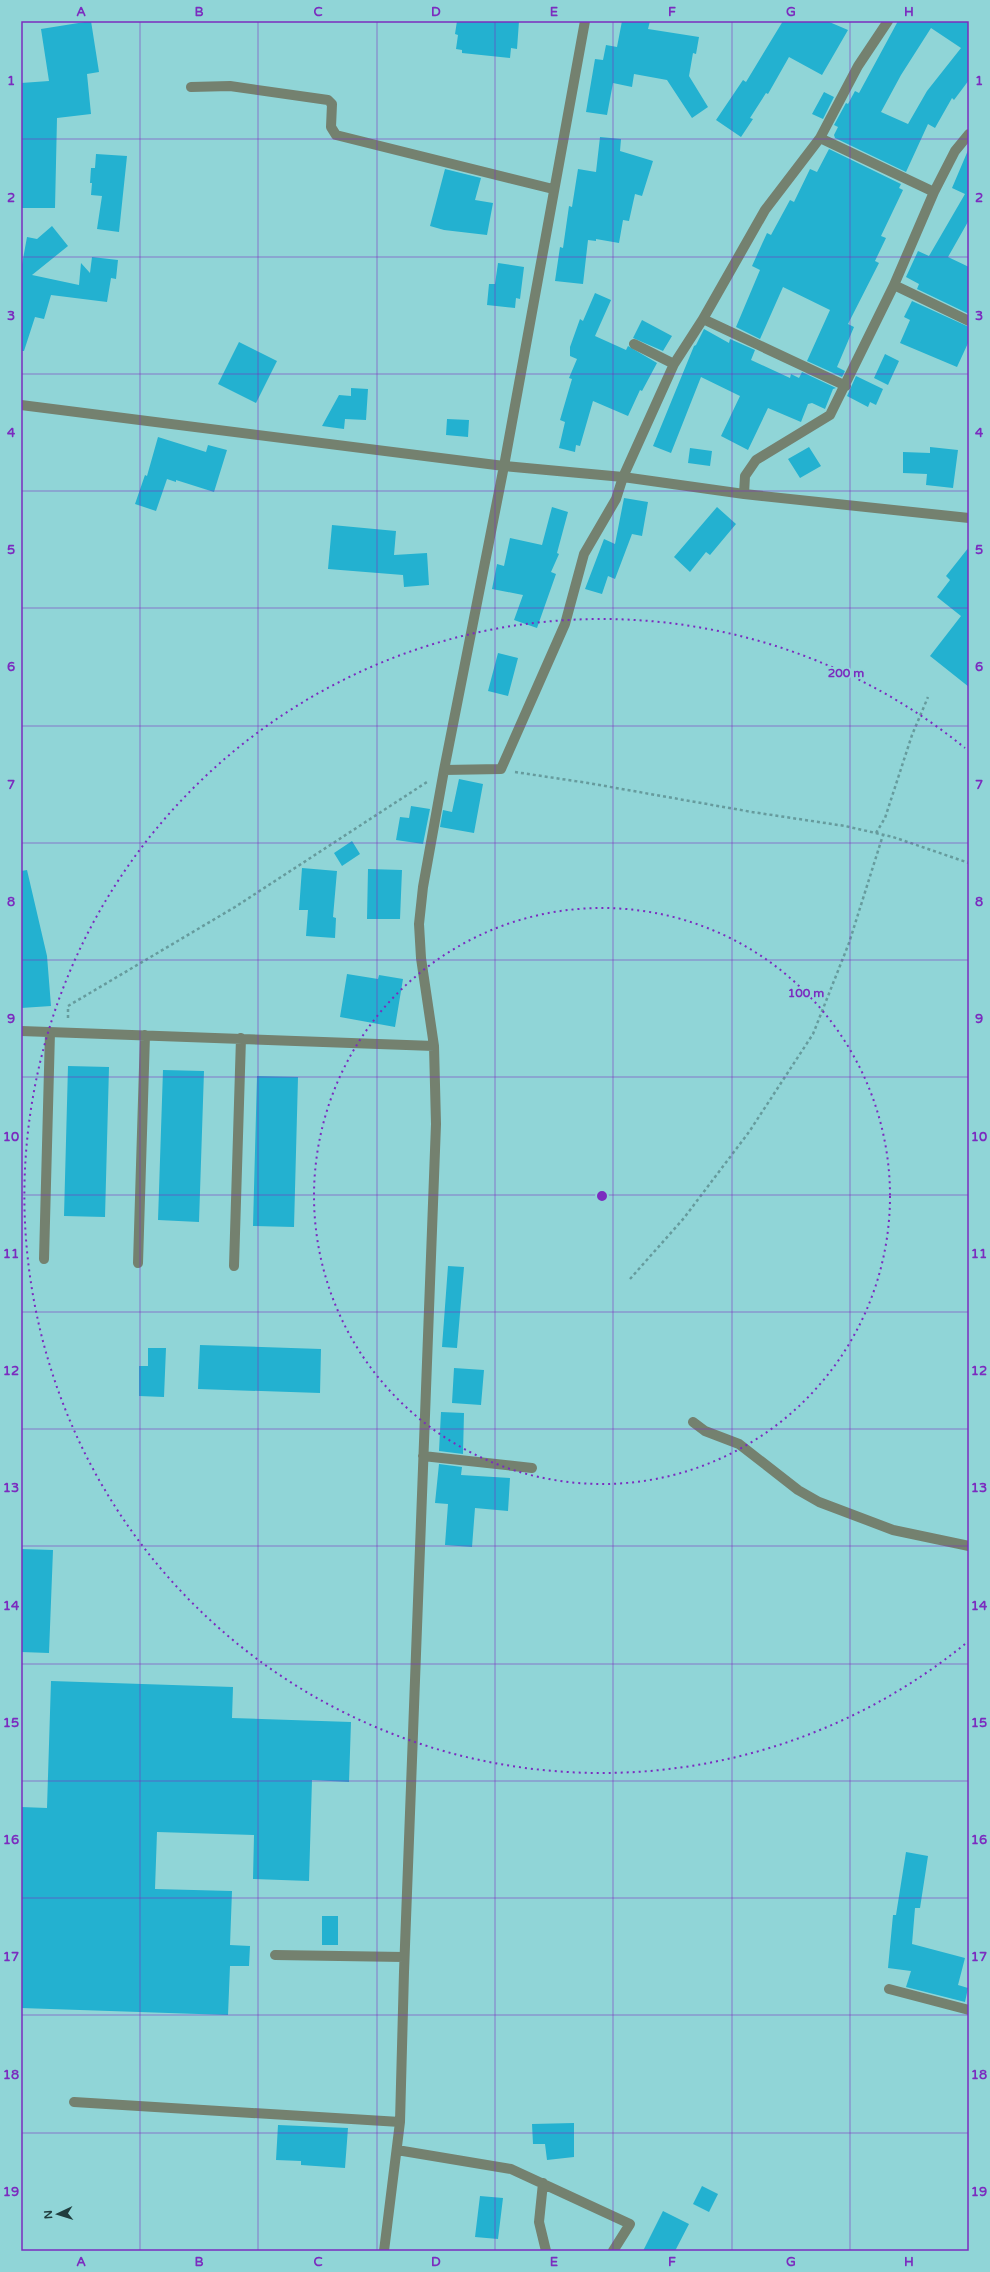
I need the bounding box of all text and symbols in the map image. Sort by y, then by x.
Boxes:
text: A [76,4,86,20]
text: B [194,4,204,20]
text: C [313,4,323,20]
text: D [431,4,441,20]
text: E [550,4,558,20]
text: F [668,4,676,20]
text: G [786,4,796,20]
text: H [904,4,914,20]
text: 1 [7,73,15,89]
text: 1 [975,73,983,89]
text: 2 [7,190,15,206]
text: 2 [975,190,983,206]
text: 3 [7,308,15,324]
text: 3 [975,308,983,324]
text: 4 [7,425,16,441]
text: 4 [975,425,984,441]
text: 5 [7,542,15,558]
text: 5 [975,542,983,558]
text: 6 [7,659,15,675]
text: 6 [975,659,983,675]
text: 200 m [828,666,864,680]
text: 7 [7,777,15,793]
text: 7 [975,777,983,793]
text: 8 [7,894,15,910]
text: 8 [975,894,983,910]
text: 100 m [788,986,824,1000]
text: 9 [7,1011,15,1027]
text: 9 [975,1011,983,1027]
text: 10 [3,1129,19,1145]
text: 10 [971,1129,987,1145]
centre of rings [595,1189,609,1203]
text: 11 [3,1246,19,1262]
text: 11 [971,1246,987,1262]
text: 12 [3,1363,19,1379]
text: 12 [971,1363,987,1379]
text: 13 [3,1480,19,1496]
text: 13 [971,1480,987,1496]
text: 14 [3,1598,20,1614]
text: 14 [971,1598,988,1614]
text: 15 [3,1715,19,1731]
text: 15 [971,1715,987,1731]
text: 16 [3,1832,19,1848]
text: 16 [971,1832,987,1848]
text: 17 [3,1949,19,1965]
text: 17 [971,1949,987,1965]
text: 18 [3,2067,19,2083]
text: 18 [971,2067,987,2083]
text: 19 [3,2184,19,2200]
text: 19 [971,2184,987,2200]
north arrow [38,2194,78,2234]
text: N [42,2210,55,2220]
text: A [76,2254,86,2270]
text: B [194,2254,204,2270]
text: C [313,2254,323,2270]
text: D [431,2254,441,2270]
text: E [550,2254,558,2270]
text: F [668,2254,676,2270]
text: G [786,2254,796,2270]
text: H [904,2254,914,2270]

